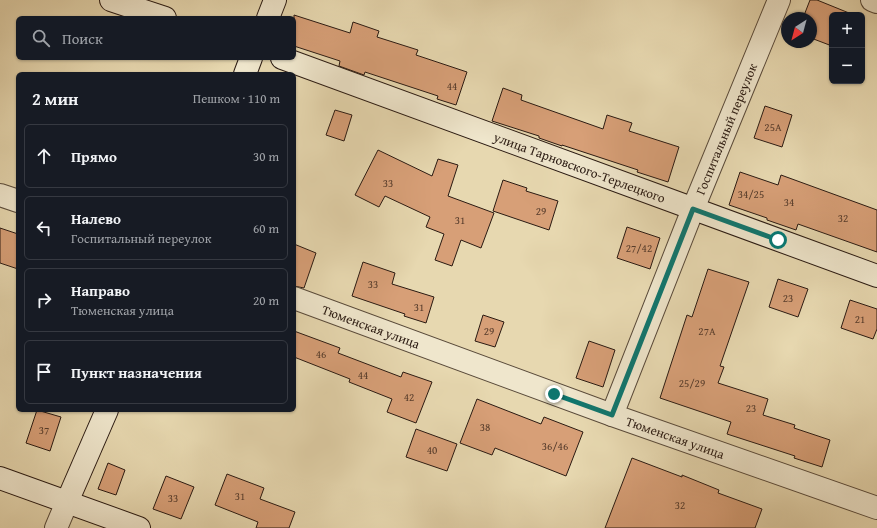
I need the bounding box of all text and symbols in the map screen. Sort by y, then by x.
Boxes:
north arrow [781,12,817,48]
map controls [829,12,865,84]
button: + [829,12,865,48]
search box [16,16,296,60]
icon: search [30,27,52,49]
text: Поиск [62,28,103,49]
button: − [829,48,865,84]
street label: Госпитальный переулок [690,60,762,198]
house number: 44 [447,78,457,94]
text: 2 мин [32,86,78,111]
text: Пешком · 110 m [193,89,280,108]
house number: 25А [764,119,782,135]
street label: улица Тарновского-Терлецкого [490,127,668,207]
icon: ahead [33,145,55,167]
text: Прямо [71,146,117,167]
text: 30 m [253,147,279,166]
house number: 33 [383,175,393,191]
house number: 34/25 [738,186,764,202]
house number: 34 [784,194,794,210]
house number: 29 [536,203,546,219]
text: Налево [71,208,121,229]
house number: 32 [838,210,848,226]
house number: 31 [455,212,465,228]
icon: left [33,217,55,239]
text: 60 m [253,219,279,238]
text: Госпитальный переулок [71,229,212,248]
route start [769,231,787,249]
house number: 27/42 [626,240,652,256]
house number: 33 [368,276,378,292]
text: Направо [71,280,130,301]
icon: right [33,289,55,311]
house number: 23 [783,290,793,306]
text: 20 m [253,291,279,310]
house number: 31 [414,299,424,315]
street label: Тюменская улица [319,300,423,353]
text: Тюменская улица [71,301,174,320]
house number: 21 [855,311,865,327]
house number: 29 [484,323,494,339]
house number: 27А [698,323,716,339]
house number: 46 [316,346,326,362]
icon: arrive [33,361,55,383]
text: Пункт назначения [71,362,202,383]
house number: 44 [358,367,368,383]
house number: 25/29 [679,375,705,391]
route end [545,385,563,403]
house number: 42 [404,389,414,405]
house number: 23 [746,400,756,416]
street label: Тюменская улица [624,411,728,464]
house number: 38 [480,419,490,435]
house number: 37 [39,422,49,438]
house number: 36/46 [542,438,568,454]
house number: 40 [427,442,437,458]
house number: 31 [235,488,245,504]
house number: 33 [168,490,178,506]
house number: 32 [675,497,685,513]

